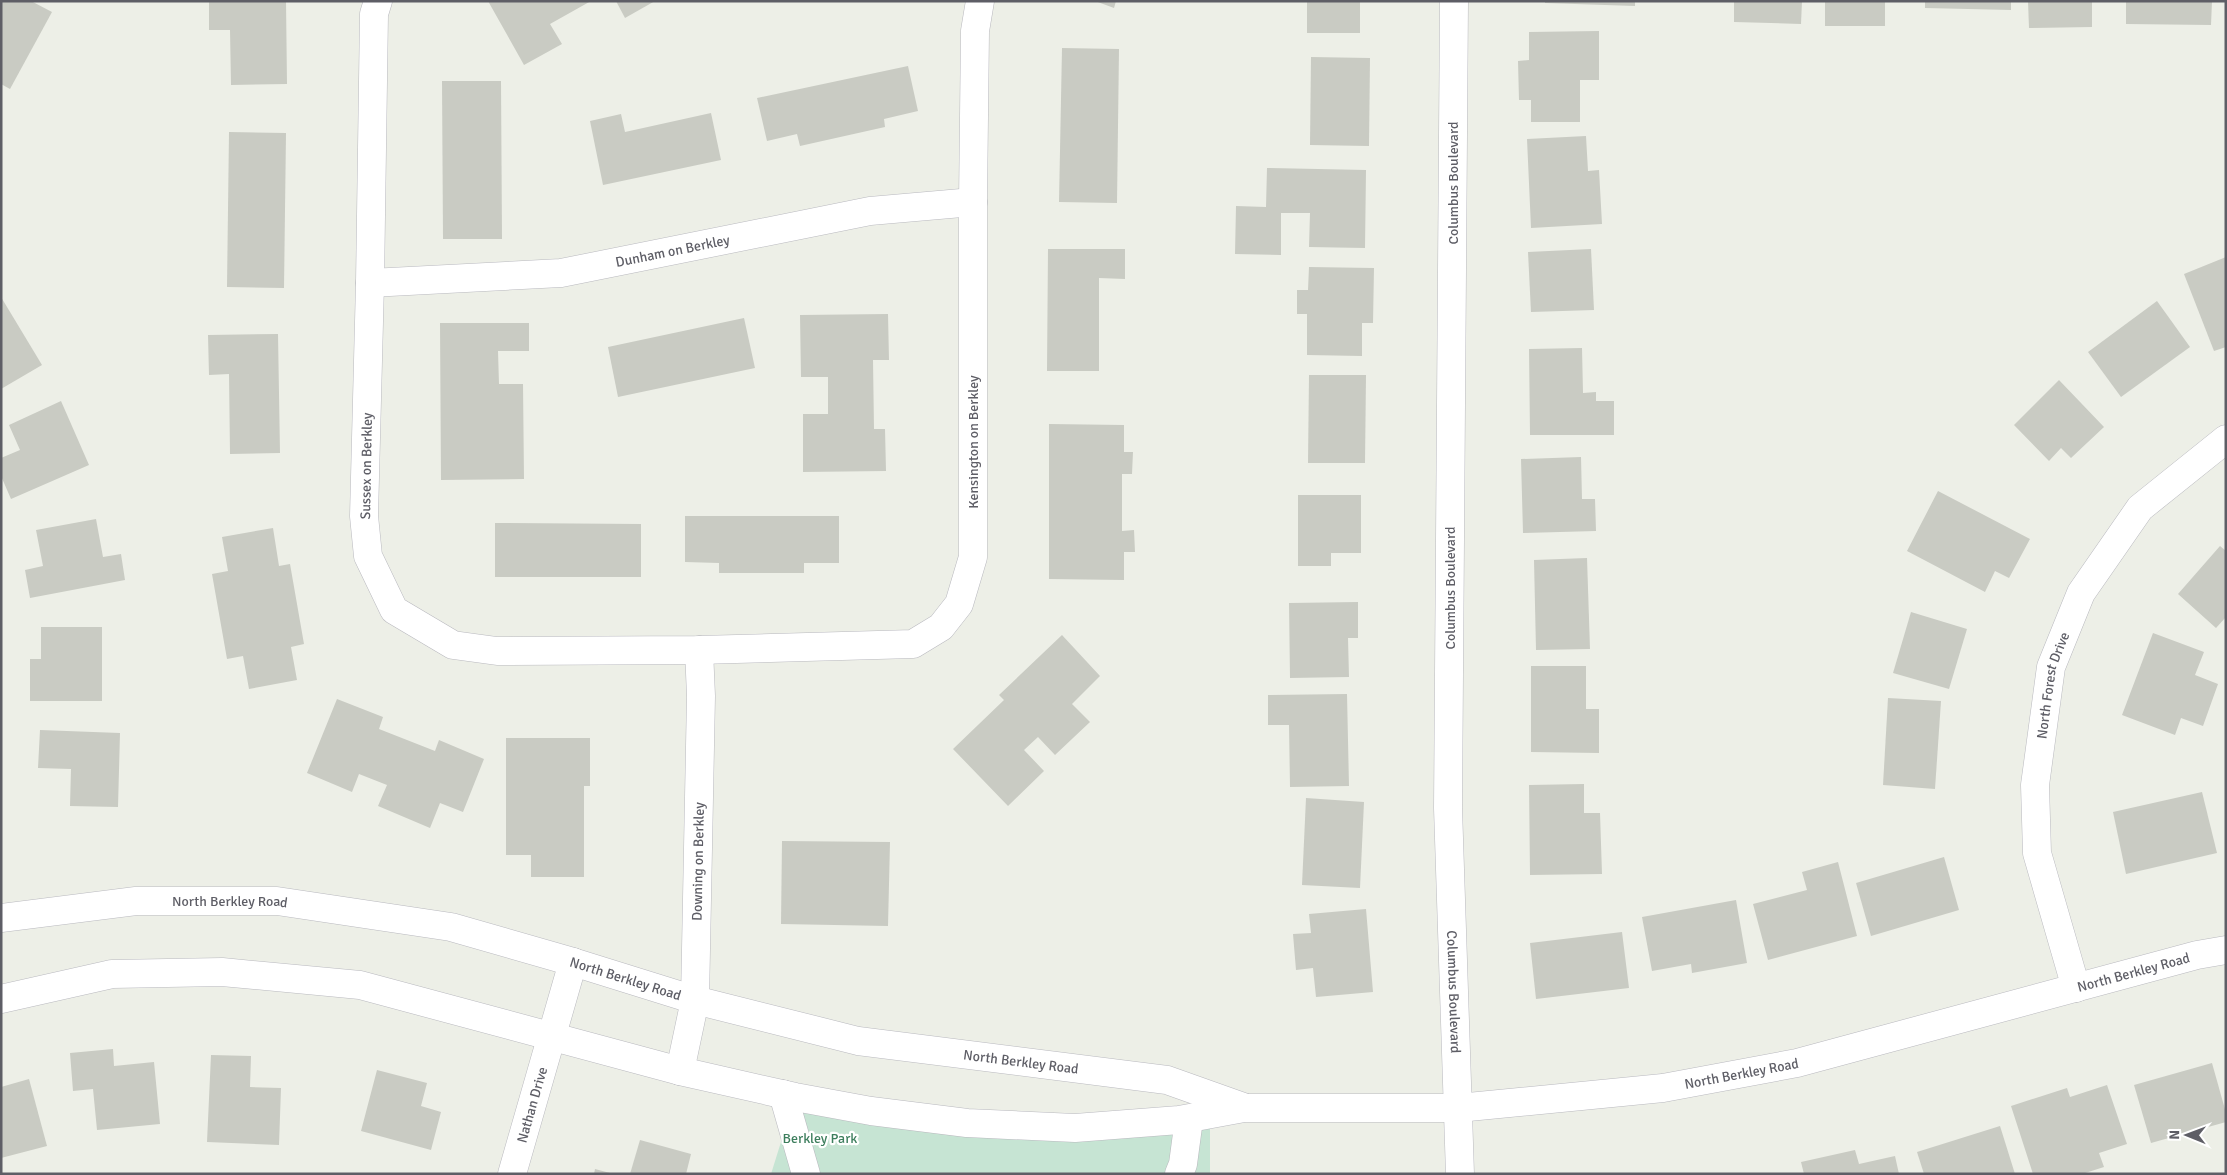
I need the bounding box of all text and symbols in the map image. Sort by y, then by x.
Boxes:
street label: Columbus Boulevard [1445,122,1462,244]
street label: Dunham on Berkley [614,231,732,271]
street label: Kensington on Berkley [965,375,982,509]
street label: Sussex on Berkley [357,412,376,520]
street label: Columbus Boulevard [1442,527,1459,649]
street label: North Forest Drive [2033,630,2073,740]
street label: Downing on Berkley [689,802,708,921]
street label: North Berkley Road [172,893,289,912]
street label: Columbus Boulevard [1443,930,1464,1054]
street label: North Berkley Road [2075,949,2192,996]
street label: North Berkley Road [568,954,683,1004]
street label: North Berkley Road [962,1046,1079,1078]
street label: North Berkley Road [1683,1055,1800,1093]
street label: Nathan Drive [513,1065,551,1145]
north arrow [2162,1110,2212,1160]
park label: Berkley Park [783,1130,857,1147]
text: N [2166,1130,2183,1140]

